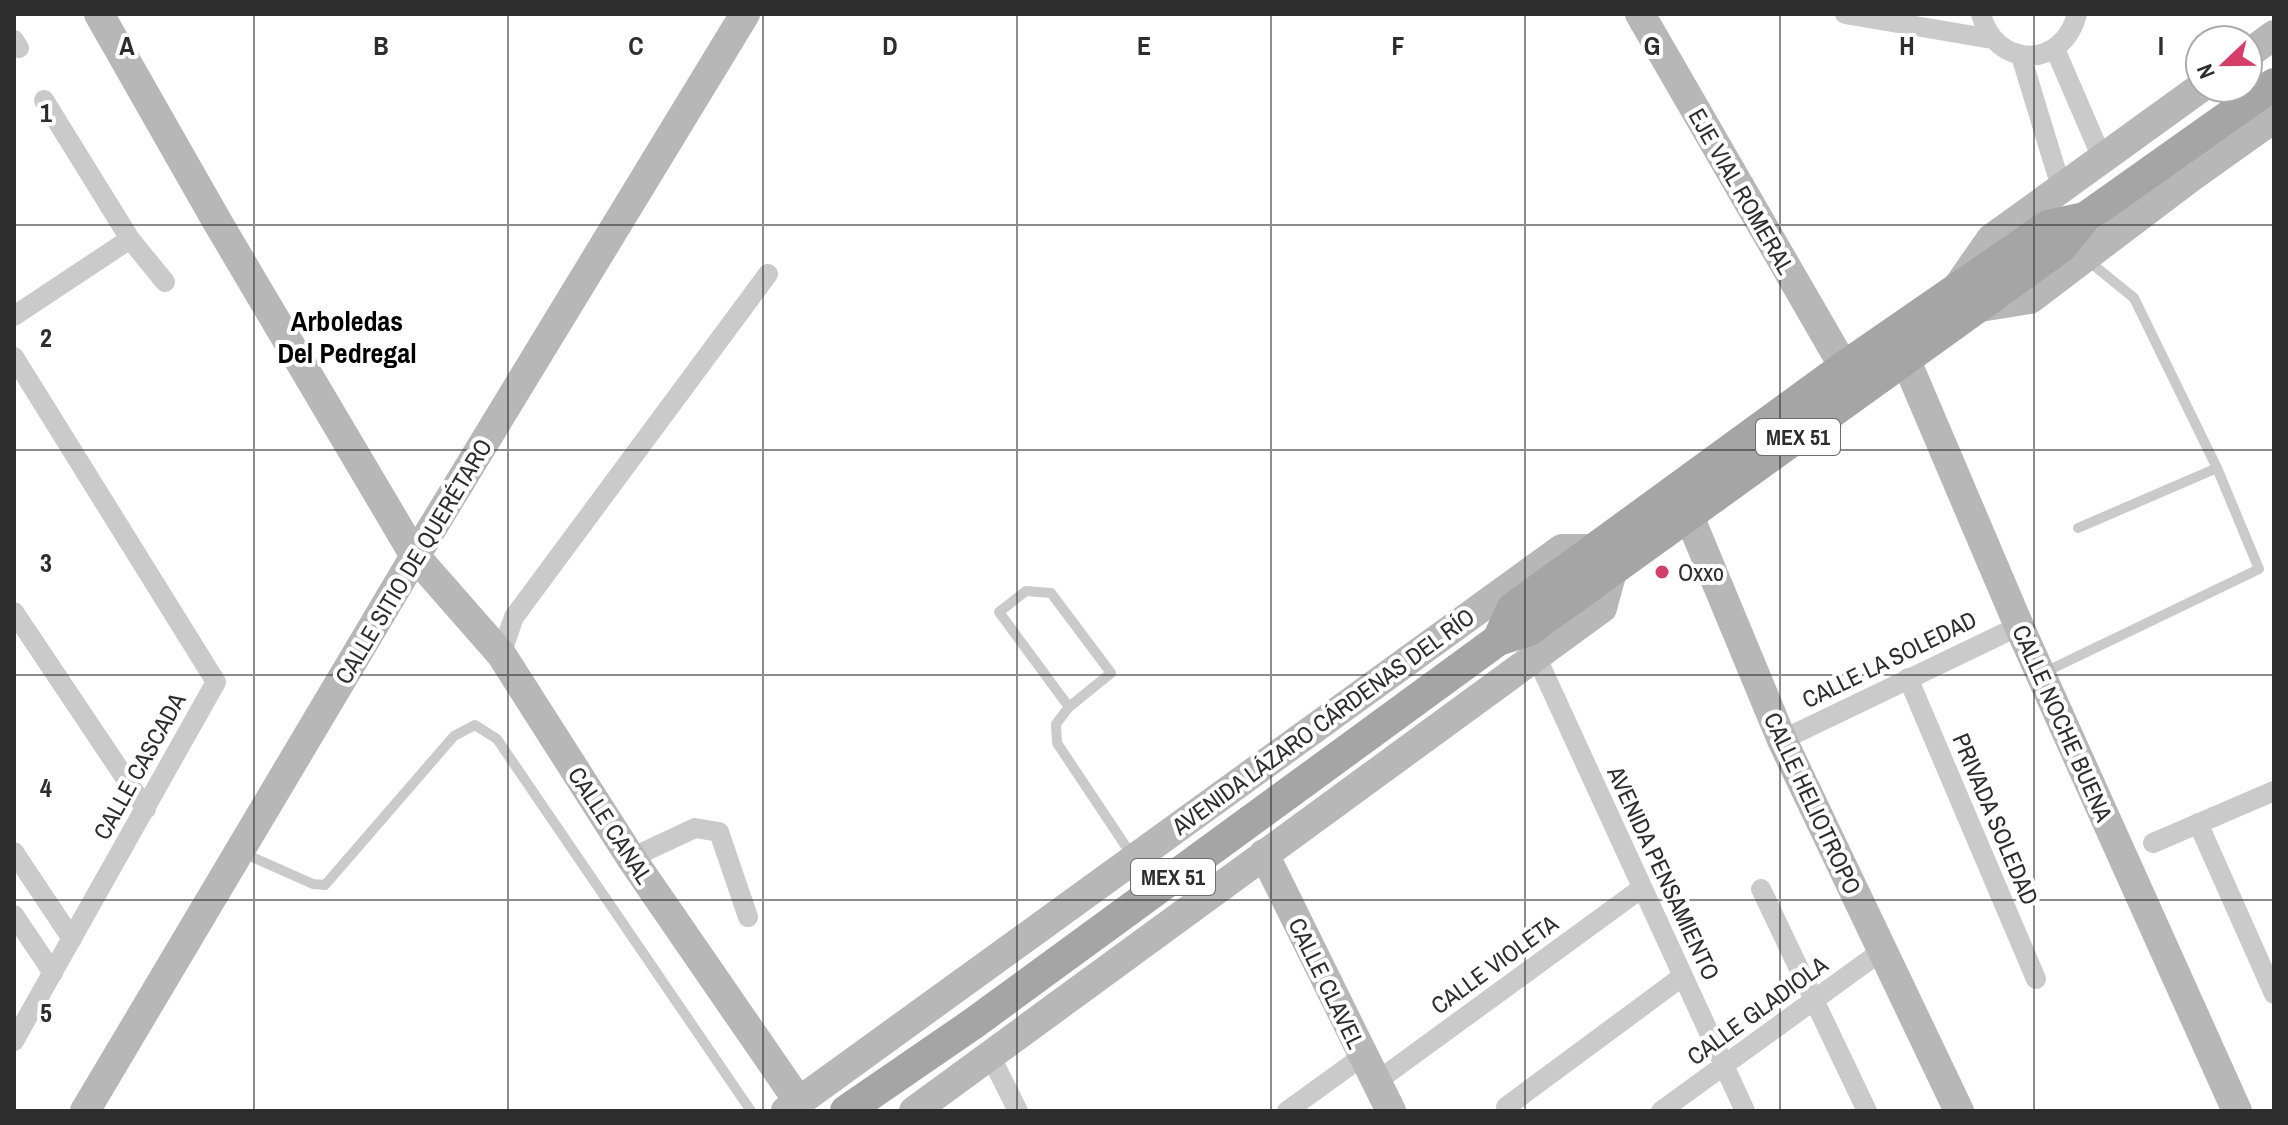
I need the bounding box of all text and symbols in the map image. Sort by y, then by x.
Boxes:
north arrow [2184,24,2264,104]
text: A [119,28,135,63]
text: B [373,28,389,63]
text: C [628,28,644,63]
text: D [882,28,898,63]
text: E [1137,28,1151,63]
text: F [1391,28,1405,63]
text: G [1644,28,1660,63]
text: H [1899,28,1915,63]
text: I [2158,28,2164,63]
text: N [2189,60,2222,83]
text: 1 [40,95,52,130]
street label: EJE VIAL ROMERAL [1682,102,1802,280]
district label: Arboledas Del Pedregal [277,302,417,372]
text: 2 [40,320,52,355]
road number: MEX 51 [1756,419,1840,455]
street label: CALLE SITIO DE QUERÉTARO [327,432,499,690]
text: 3 [40,545,52,580]
place label: Oxxo [1678,556,1724,588]
marker: Oxxo [1653,563,1671,581]
street label: AVENIDA LÁZARO CÁRDENAS DEL RÍO [1165,600,1481,842]
street label: CALLE LA SOLEDAD [1796,603,1982,715]
street label: CALLE NOCHE BUENA [2005,620,2121,827]
street label: CALLE CASCADA [86,686,193,845]
street label: CALLE HELIOTROPO [1757,707,1869,899]
street label: PRIVADA SOLEDAD [1945,728,2047,910]
street label: CALLE CANAL [561,760,661,890]
street label: AVENIDA PENSAMIENTO [1600,760,1728,985]
text: 4 [40,770,52,805]
road number: MEX 51 [1131,859,1215,895]
street label: CALLE VIOLETA [1424,907,1565,1021]
street label: CALLE CLAVEL [1282,912,1372,1054]
street label: CALLE GLADIOLA [1680,948,1834,1072]
text: 5 [40,995,52,1030]

